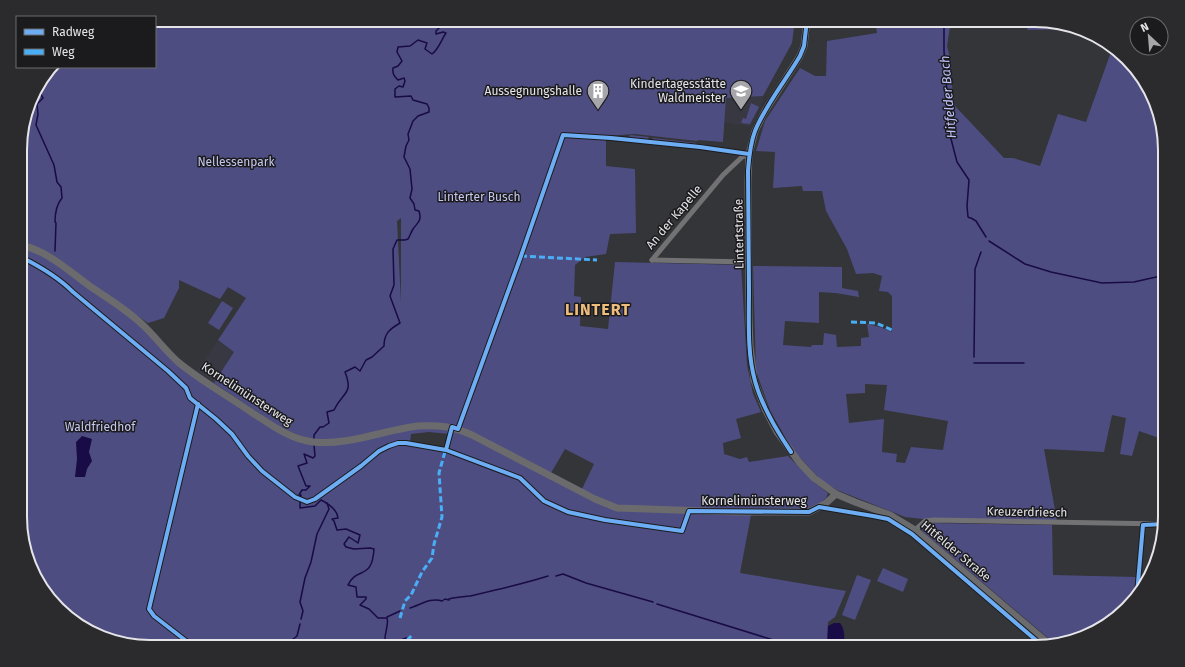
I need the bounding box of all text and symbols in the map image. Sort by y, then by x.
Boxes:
legend [16,16,156,68]
north arrow [1129,16,1169,56]
text: N [1139,20,1151,35]
text: Radweg [52,25,95,39]
text: Weg [52,45,75,59]
water label: Hitfelder Bach [937,55,959,139]
place label: Kindertagesstätte Waldmeister [630,77,726,105]
building icon: Aussegnungshalle [585,78,611,111]
school or university icon: Kindertagesstätte Waldmeister [728,78,754,111]
place label: Aussegnungshalle [485,84,582,98]
park label: Nellessenpark [197,155,275,169]
street label: An der Kapelle [643,182,705,252]
park label: Linterter Busch [438,190,520,204]
street label: Lintertstraße [731,199,747,269]
district label: LINTERT [565,300,631,319]
street label: Kornelimünsterweg [199,359,296,429]
park label: Waldfriedhof [65,420,136,434]
street label: Kornelimünsterweg [701,494,808,508]
street label: Kreuzerdriesch [986,504,1068,520]
street label: Hitfelder Straße [918,518,994,584]

